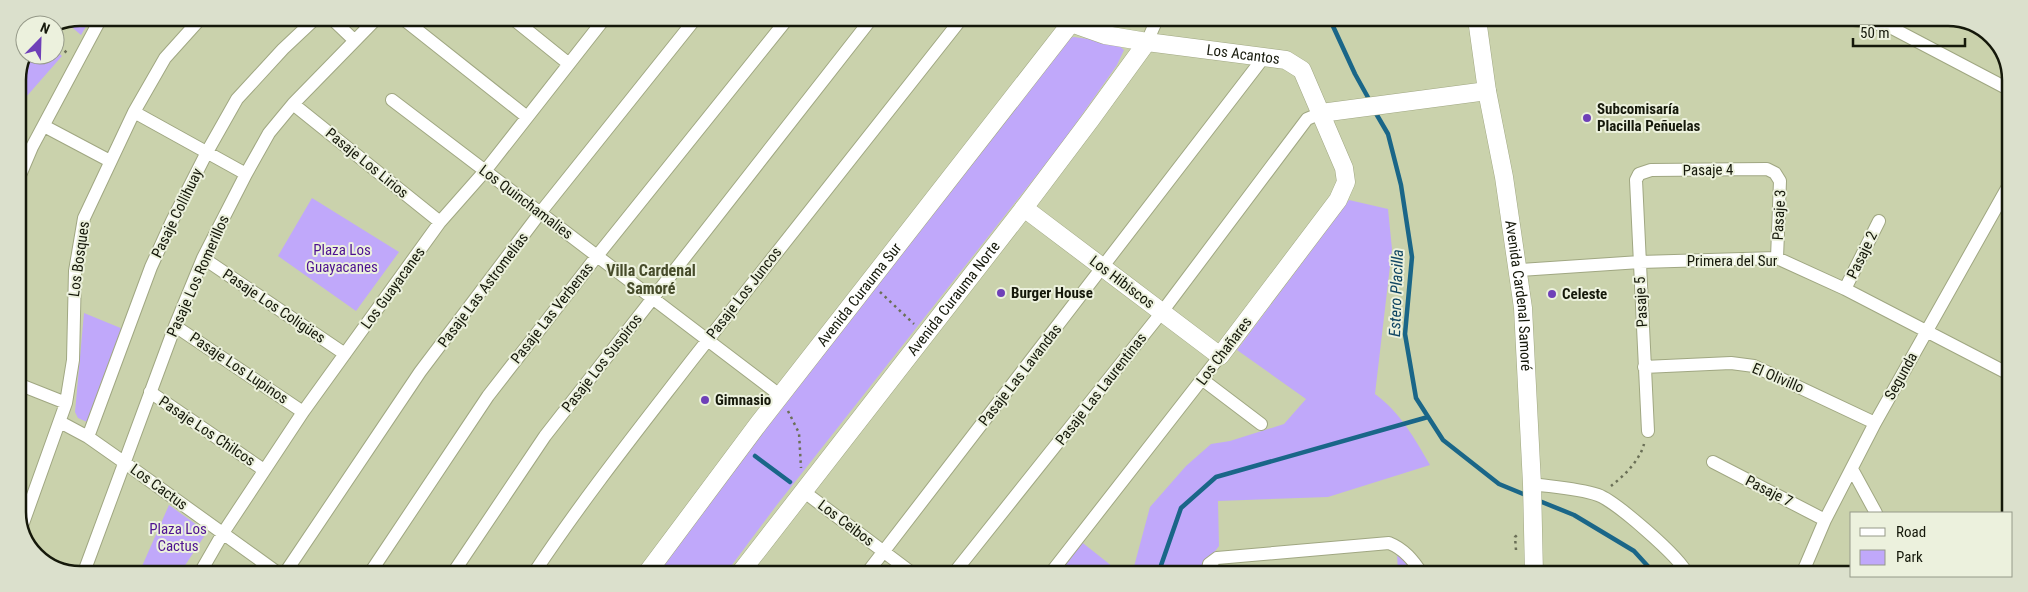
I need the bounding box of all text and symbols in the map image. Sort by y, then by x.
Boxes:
north arrow [15,15,65,65]
scale bar [1853,15,1966,47]
text: N [38,19,52,37]
text: 50 m [1860,24,1890,42]
street label: Los Acantos [1205,41,1281,68]
place label: Subcomisaría Placilla Peñuelas [1597,100,1701,135]
marker: Subcomisaría Placilla Peñuelas [1581,112,1593,124]
street label: Pasaje Los Lirios [322,124,412,202]
street label: Los Quinchamalies [476,161,576,243]
street label: Pasaje 4 [1683,161,1733,179]
street label: Pasaje Collihuay [148,165,206,261]
street label: Pasaje 3 [1769,189,1789,241]
street label: Pasaje Los Romerillos [163,212,233,340]
street label: Avenida Cardenal Samoré [1501,219,1535,372]
street label: Los Bosques [65,220,93,298]
street label: Pasaje 2 [1843,228,1881,282]
street label: Pasaje Las Astromelias [434,229,532,351]
street label: Avenida Curauma Norte [904,238,1004,359]
street label: Avenida Curauma Sur [813,239,905,350]
park label: Plaza Los Guayacanes [306,241,378,276]
street label: Los Guayacanes [357,243,429,332]
street label: Pasaje Los Juncos [703,243,785,342]
water label: Estero Placilla [1385,249,1407,337]
street label: Los Hibiscos [1086,252,1158,312]
street label: Primera del Sur [1687,252,1778,270]
street label: Pasaje Las Verbenas [507,259,597,367]
district label: Villa Cardenal Samoré [606,261,696,298]
street label: Pasaje Los Coligües [219,265,329,347]
street label: Pasaje 5 [1631,276,1651,328]
place label: Burger House [1011,284,1093,302]
place label: Celeste [1562,285,1607,303]
marker: Burger House [995,287,1007,299]
marker: Celeste [1546,288,1558,300]
street label: Pasaje Los Suspiros [558,310,646,416]
street label: Los Chañares [1193,313,1256,389]
street label: Pasaje Las Lavandas [975,320,1065,430]
street label: Pasaje Los Lupinos [186,328,292,408]
street label: Pasaje Las Laurentinas [1052,329,1150,449]
street label: Segunda [1881,349,1921,403]
street label: El Olivillo [1749,359,1807,397]
place label: Gimnasio [715,391,771,409]
street label: Pasaje Los Chilcos [155,392,259,470]
marker: Gimnasio [699,394,711,406]
street label: Los Cactus [127,460,191,514]
street label: Pasaje 7 [1742,471,1796,511]
street label: Los Ceibos [814,496,878,550]
legend [1850,512,2013,577]
park label: Plaza Los Cactus [149,520,207,555]
text: Road [1896,523,1926,541]
text: Park [1896,548,1923,566]

